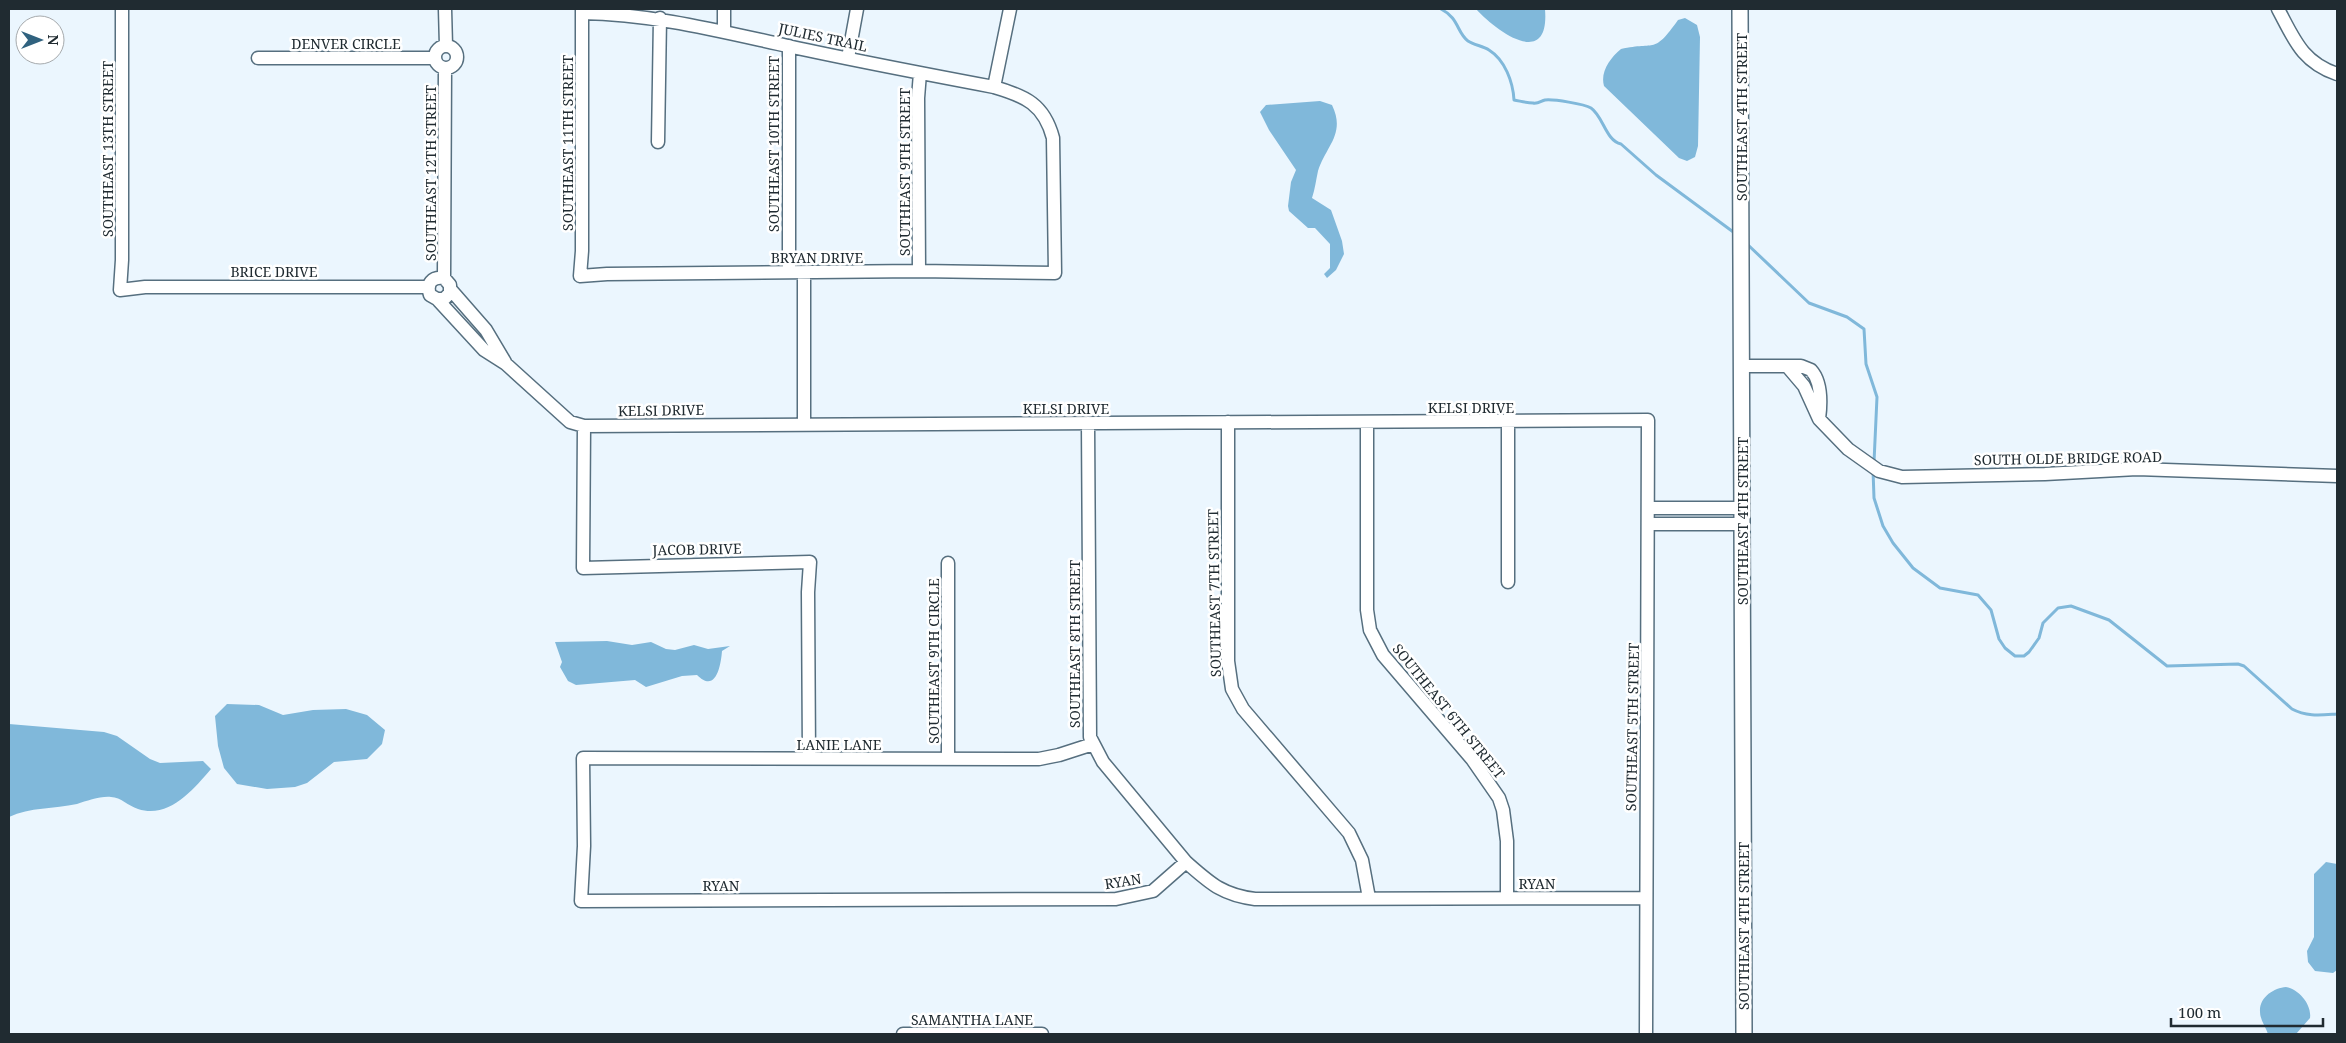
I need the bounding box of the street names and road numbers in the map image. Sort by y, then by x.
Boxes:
street label: JULIES TRAIL [776,18,869,56]
street label: SOUTHEAST 4TH STREET [1732,33,1751,201]
street label: DENVER CIRCLE [291,34,401,53]
street label: SOUTHEAST 11TH STREET [558,55,577,231]
street label: SOUTHEAST 10TH STREET [764,56,783,232]
street label: SOUTHEAST 13TH STREET [98,61,117,237]
street label: SOUTHEAST 12TH STREET [421,85,440,261]
street label: SOUTHEAST 9TH STREET [895,88,914,256]
street label: BRYAN DRIVE [771,248,864,267]
street label: BRICE DRIVE [230,262,318,281]
street label: KELSI DRIVE [1428,398,1514,417]
street label: KELSI DRIVE [1023,399,1109,418]
street label: KELSI DRIVE [618,400,705,420]
street label: SOUTHEAST 4TH STREET [1733,437,1752,605]
street label: SOUTH OLDE BRIDGE ROAD [1974,447,2162,469]
street label: SOUTHEAST 7TH STREET [1203,508,1225,677]
street label: JACOB DRIVE [651,539,742,559]
street label: SOUTHEAST 8TH STREET [1065,560,1084,728]
street label: SOUTHEAST 9TH CIRCLE [924,578,943,744]
street label: SOUTHEAST 6TH STREET [1389,640,1510,783]
street label: SOUTHEAST 5TH STREET [1621,642,1643,811]
street label: LANIE LANE [797,735,882,754]
street label: SOUTHEAST 4TH STREET [1734,842,1753,1010]
street label: RYAN [1103,869,1143,893]
street label: RYAN [1518,874,1556,893]
street label: RYAN [702,876,740,895]
street label: SAMANTHA LANE [911,1010,1033,1029]

